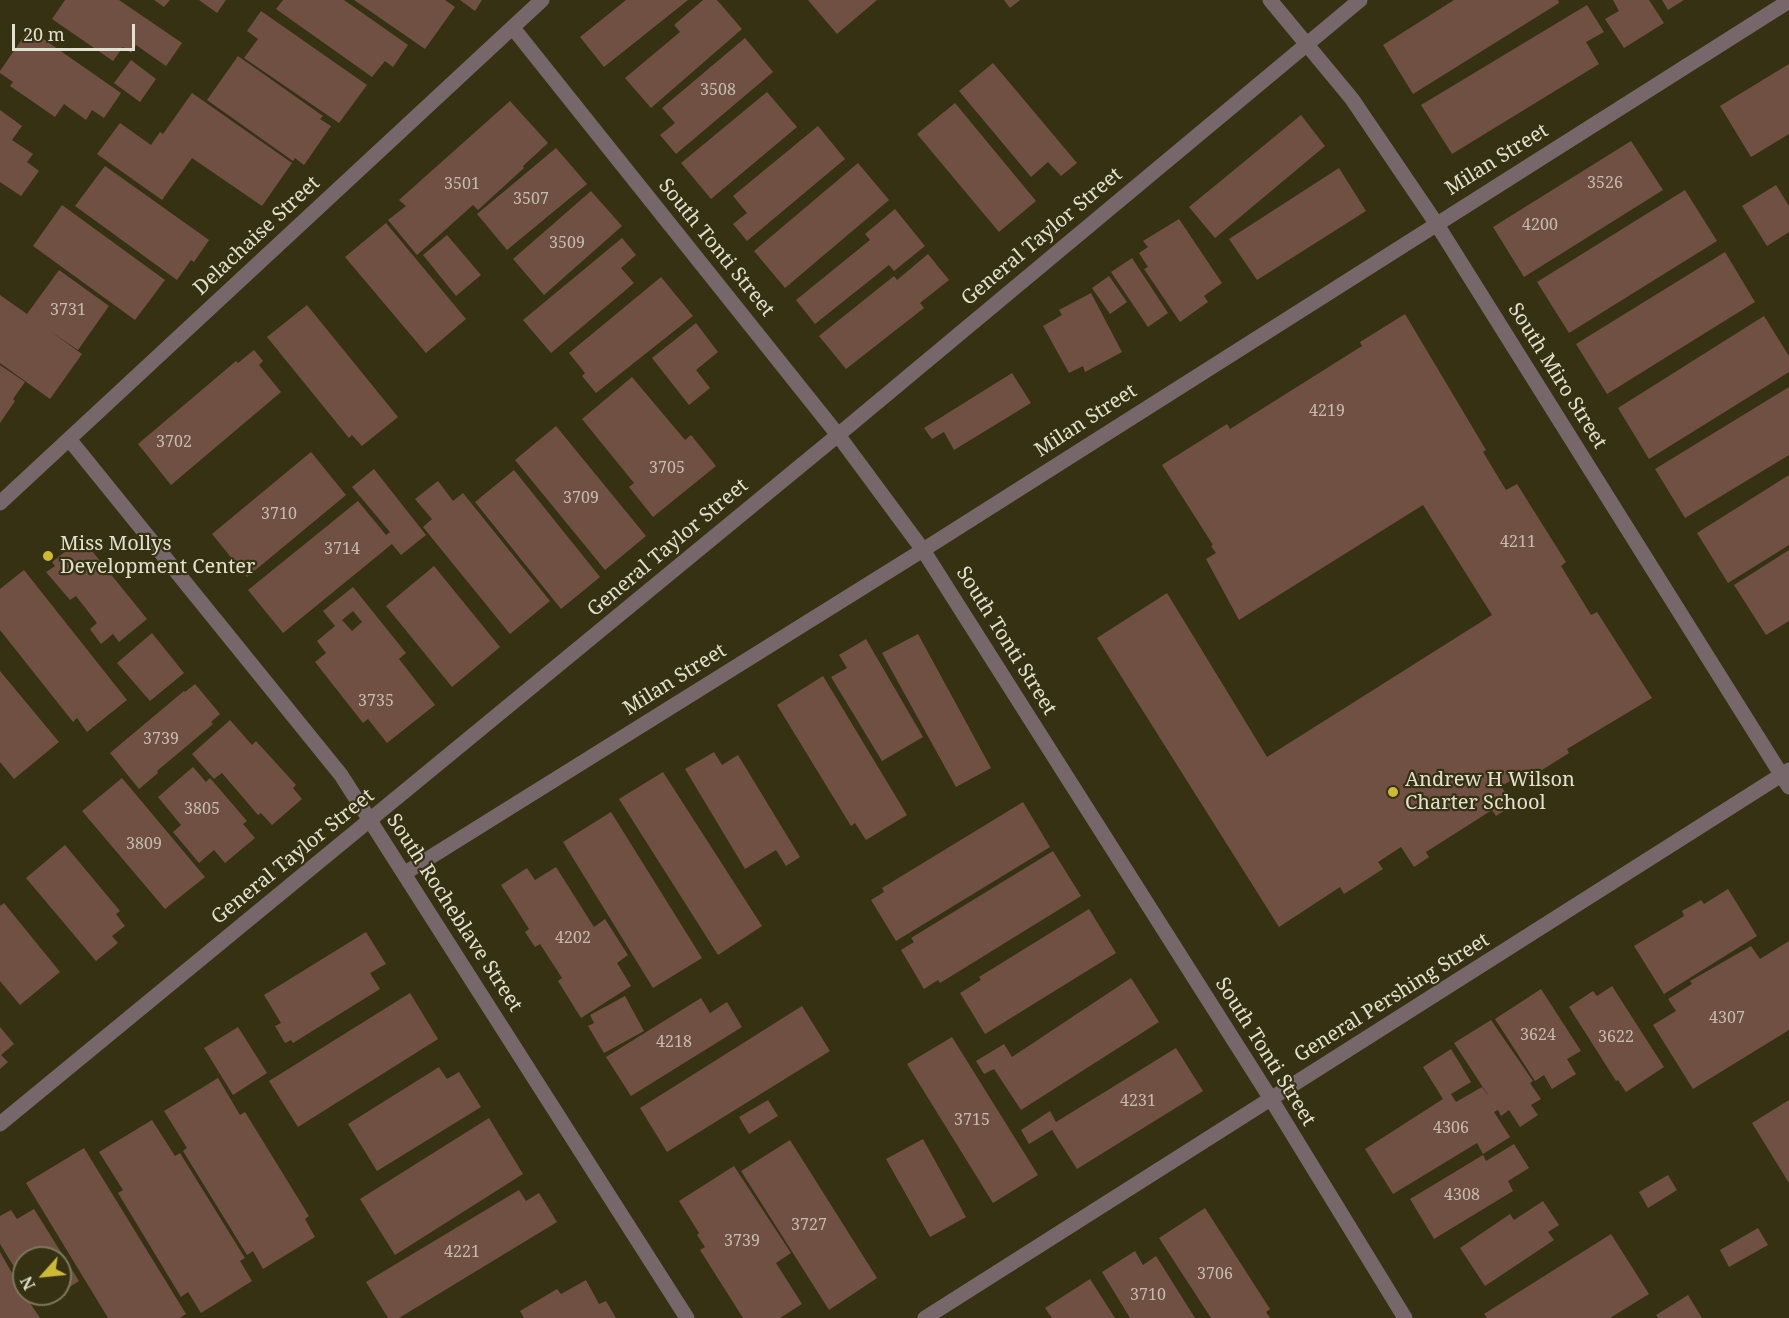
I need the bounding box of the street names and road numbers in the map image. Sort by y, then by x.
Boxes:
street label: Milan Street [1441,119,1553,201]
street label: General Taylor Street [957,163,1127,311]
street label: Delachaise Street [189,171,325,301]
street label: South Tonti Street [653,174,779,322]
street label: South Miro Street [1503,299,1611,453]
street label: Milan Street [1031,379,1141,463]
street label: General Taylor Street [583,474,753,622]
street label: South Tonti Street [951,562,1061,720]
street label: Milan Street [619,639,731,721]
street label: General Taylor Street [207,784,379,930]
street label: South Rocheblave Street [381,810,527,1016]
street label: General Pershing Street [1290,928,1494,1068]
street label: South Tonti Street [1210,973,1320,1131]

